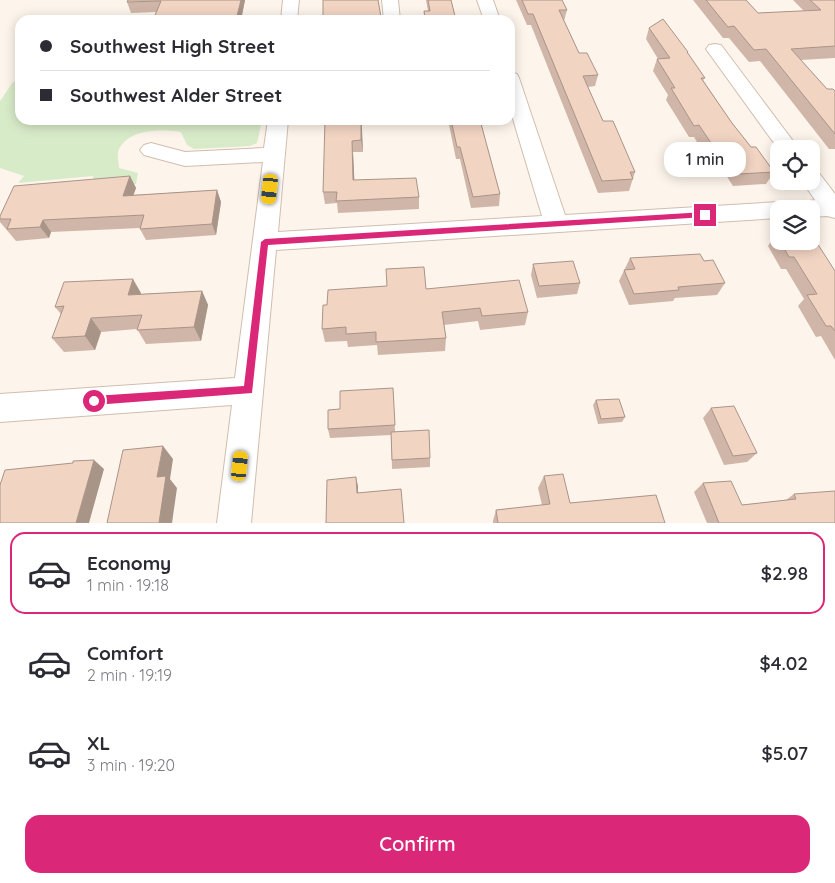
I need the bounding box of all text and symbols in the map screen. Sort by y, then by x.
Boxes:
text: Southwest High Street [70,34,275,58]
text: Southwest Alder Street [70,83,282,107]
map controls [770,140,820,250]
button: locate [770,140,820,190]
callout: 1 min [664,142,746,178]
text: 1 min [686,149,724,169]
car [260,173,279,205]
button: layers [770,200,820,250]
route end [694,204,716,226]
route start [83,390,105,412]
car [230,450,249,482]
icon: car [27,551,72,596]
text: Economy [87,551,171,575]
text: $2.98 [761,561,808,585]
text: 1 min · 19:18 [87,575,169,595]
icon: car [27,641,72,686]
text: Comfort [87,641,164,665]
text: $4.02 [760,651,808,675]
text: 2 min · 19:19 [87,665,172,685]
icon: car [27,731,72,776]
text: XL [87,731,110,755]
text: $5.07 [762,741,808,765]
text: 3 min · 19:20 [87,755,175,775]
button: Confirm [25,815,810,873]

